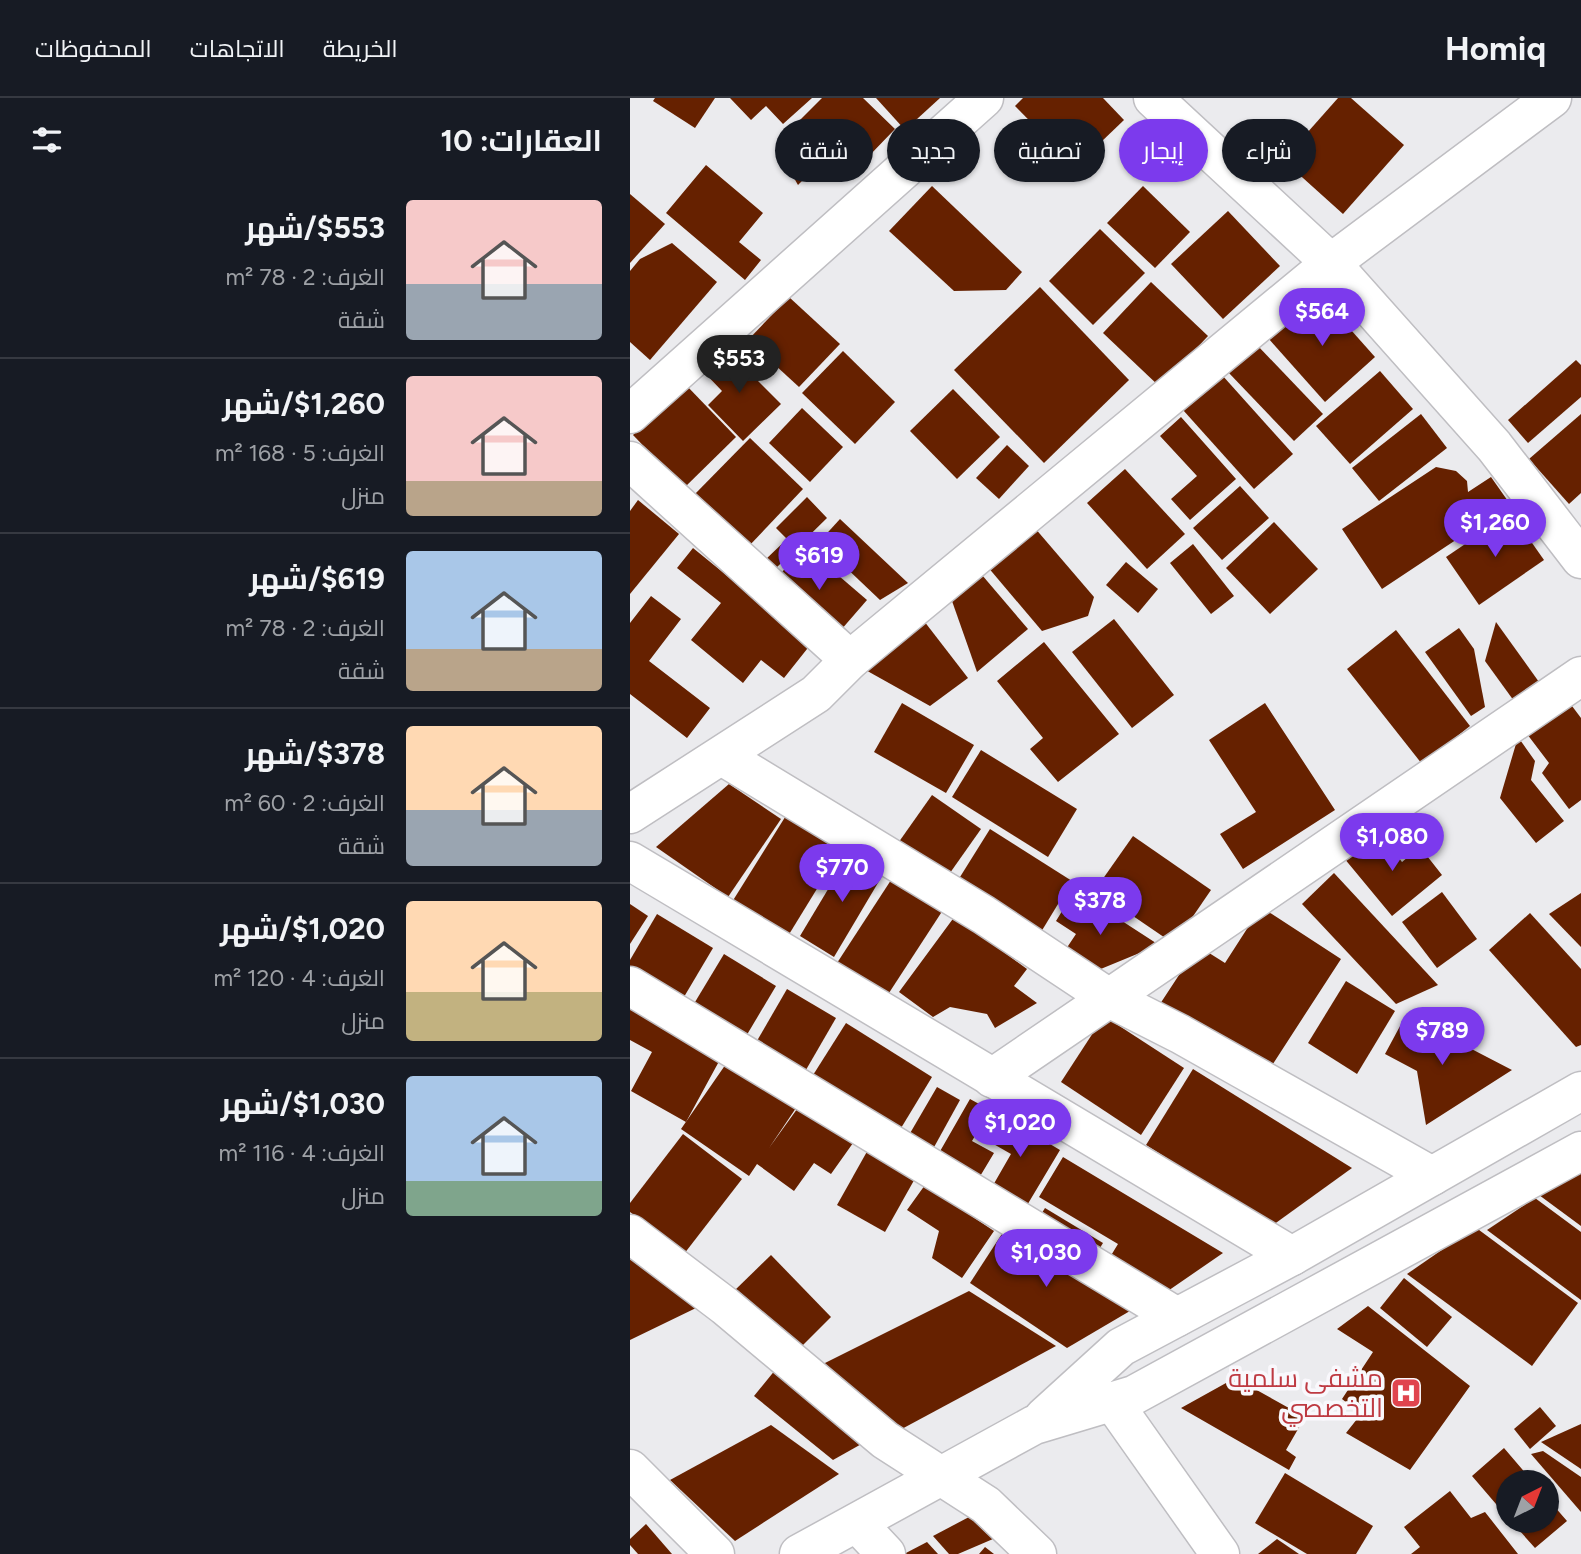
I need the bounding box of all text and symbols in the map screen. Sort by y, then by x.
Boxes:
text: Homiq [1445,29,1546,68]
text: المحفوظات [35,34,152,63]
text: الاتجاهات [190,34,285,63]
text: الخريطة [323,34,398,63]
chip: شقة [775,119,873,182]
chip: جديد [887,119,980,182]
chip: تصفية [994,119,1105,182]
chip: إيجار [1119,119,1208,182]
chip: شراء [1222,119,1316,182]
icon: filters [28,121,66,159]
text: العقارات: 10 [441,122,602,159]
text: $553/شهر [245,209,385,246]
icon: home [462,228,546,312]
text: الغرف: 2 · 78 m² [226,263,385,291]
pin: $564 [1281,288,1363,348]
text: $564 [1295,297,1349,325]
text: شقة [338,306,385,334]
pin: $553 [698,336,780,395]
text: $553 [713,344,765,372]
text: $1,260/شهر [222,385,385,422]
icon: home [462,404,546,488]
text: الغرف: 5 · 168 m² [215,439,385,467]
text: منزل [341,482,385,510]
pin: $1,260 [1438,500,1552,559]
text: $1,260 [1460,508,1530,536]
pin: $619 [778,532,860,592]
text: $619 [794,541,844,569]
text: $619/شهر [249,560,385,597]
icon: home [462,579,546,663]
text: الغرف: 2 · 78 m² [226,614,385,642]
text: شقة [338,657,385,685]
text: $378/شهر [245,735,385,772]
icon: home [462,754,546,838]
text: الغرف: 2 · 60 m² [224,789,385,817]
pin: $1,080 [1335,814,1449,873]
text: $1,080 [1356,822,1428,850]
text: شقة [338,832,385,860]
pin: $770 [801,844,883,904]
text: $770 [815,853,869,881]
pin: $378 [1059,878,1141,937]
text: $378 [1074,886,1126,914]
text: $1,020/شهر [220,910,385,947]
icon: home [462,929,546,1013]
text: الغرف: 4 · 120 m² [213,964,385,992]
text: منزل [341,1007,385,1035]
pin: $789 [1401,1007,1483,1067]
text: $789 [1416,1016,1468,1044]
text: $1,030/شهر [221,1085,385,1122]
pin: $1,020 [963,1100,1077,1159]
icon: home [462,1104,546,1188]
text: $1,020 [984,1108,1056,1136]
text: الغرف: 4 · 116 m² [219,1139,385,1167]
text: منزل [341,1182,385,1210]
pin: $1,030 [989,1230,1103,1289]
text: $1,030 [1011,1238,1081,1266]
place label: مشفى سلمية التخصصي [1228,1362,1383,1427]
hospital icon: مشفى سلمية التخصصي [1389,1376,1423,1410]
north arrow [1496,1470,1559,1533]
map controls [1496,1470,1559,1533]

